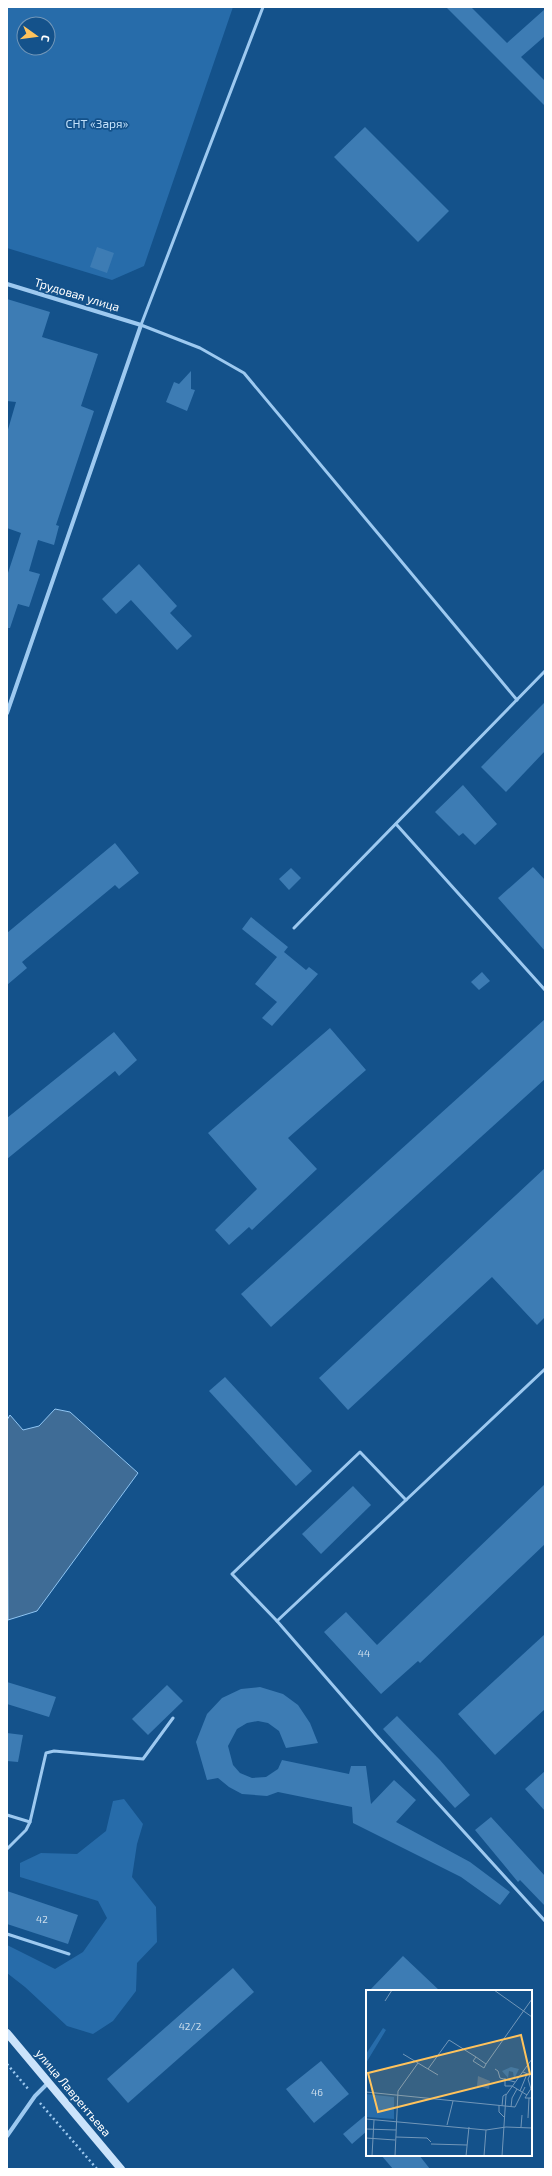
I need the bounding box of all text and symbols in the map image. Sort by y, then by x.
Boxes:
north arrow [16,16,56,56]
text: С [39,34,53,44]
park label: СНТ «Заря» [66,116,129,130]
street label: Трудовая улица [33,274,122,315]
house number: 44 [358,1647,370,1659]
house number: 42 [36,1913,48,1925]
inset map [366,1990,532,2156]
house number: 42/2 [179,2020,202,2032]
street label: улица Лаврентьева [32,2046,114,2139]
house number: 46 [311,2086,323,2098]

